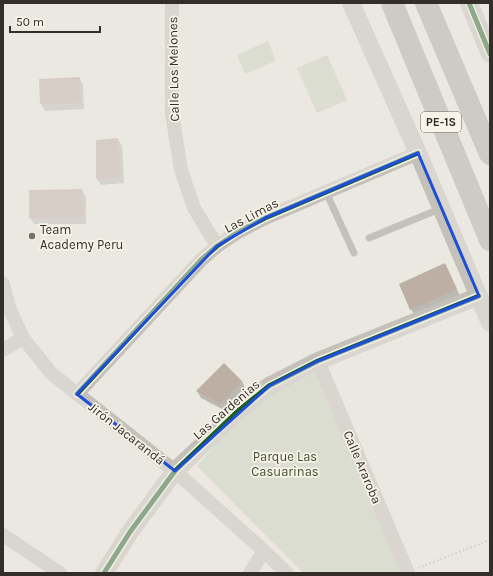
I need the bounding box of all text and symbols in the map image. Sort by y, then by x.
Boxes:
scale bar [10,8,100,34]
text: 50 m [16,15,44,29]
street label: Calle Los Melones [165,16,182,122]
road number: PE-1S [421,112,461,132]
street label: Las Limas [222,195,281,236]
place label: Team Academy Peru [40,222,123,252]
marker: Team Academy Peru [27,231,37,241]
street label: Las Gardenias [190,376,263,442]
street label: Jirón Jacarandá [86,399,168,468]
street label: Calle Araroba [340,428,385,506]
park label: Parque Las Casuarinas [251,449,319,479]

